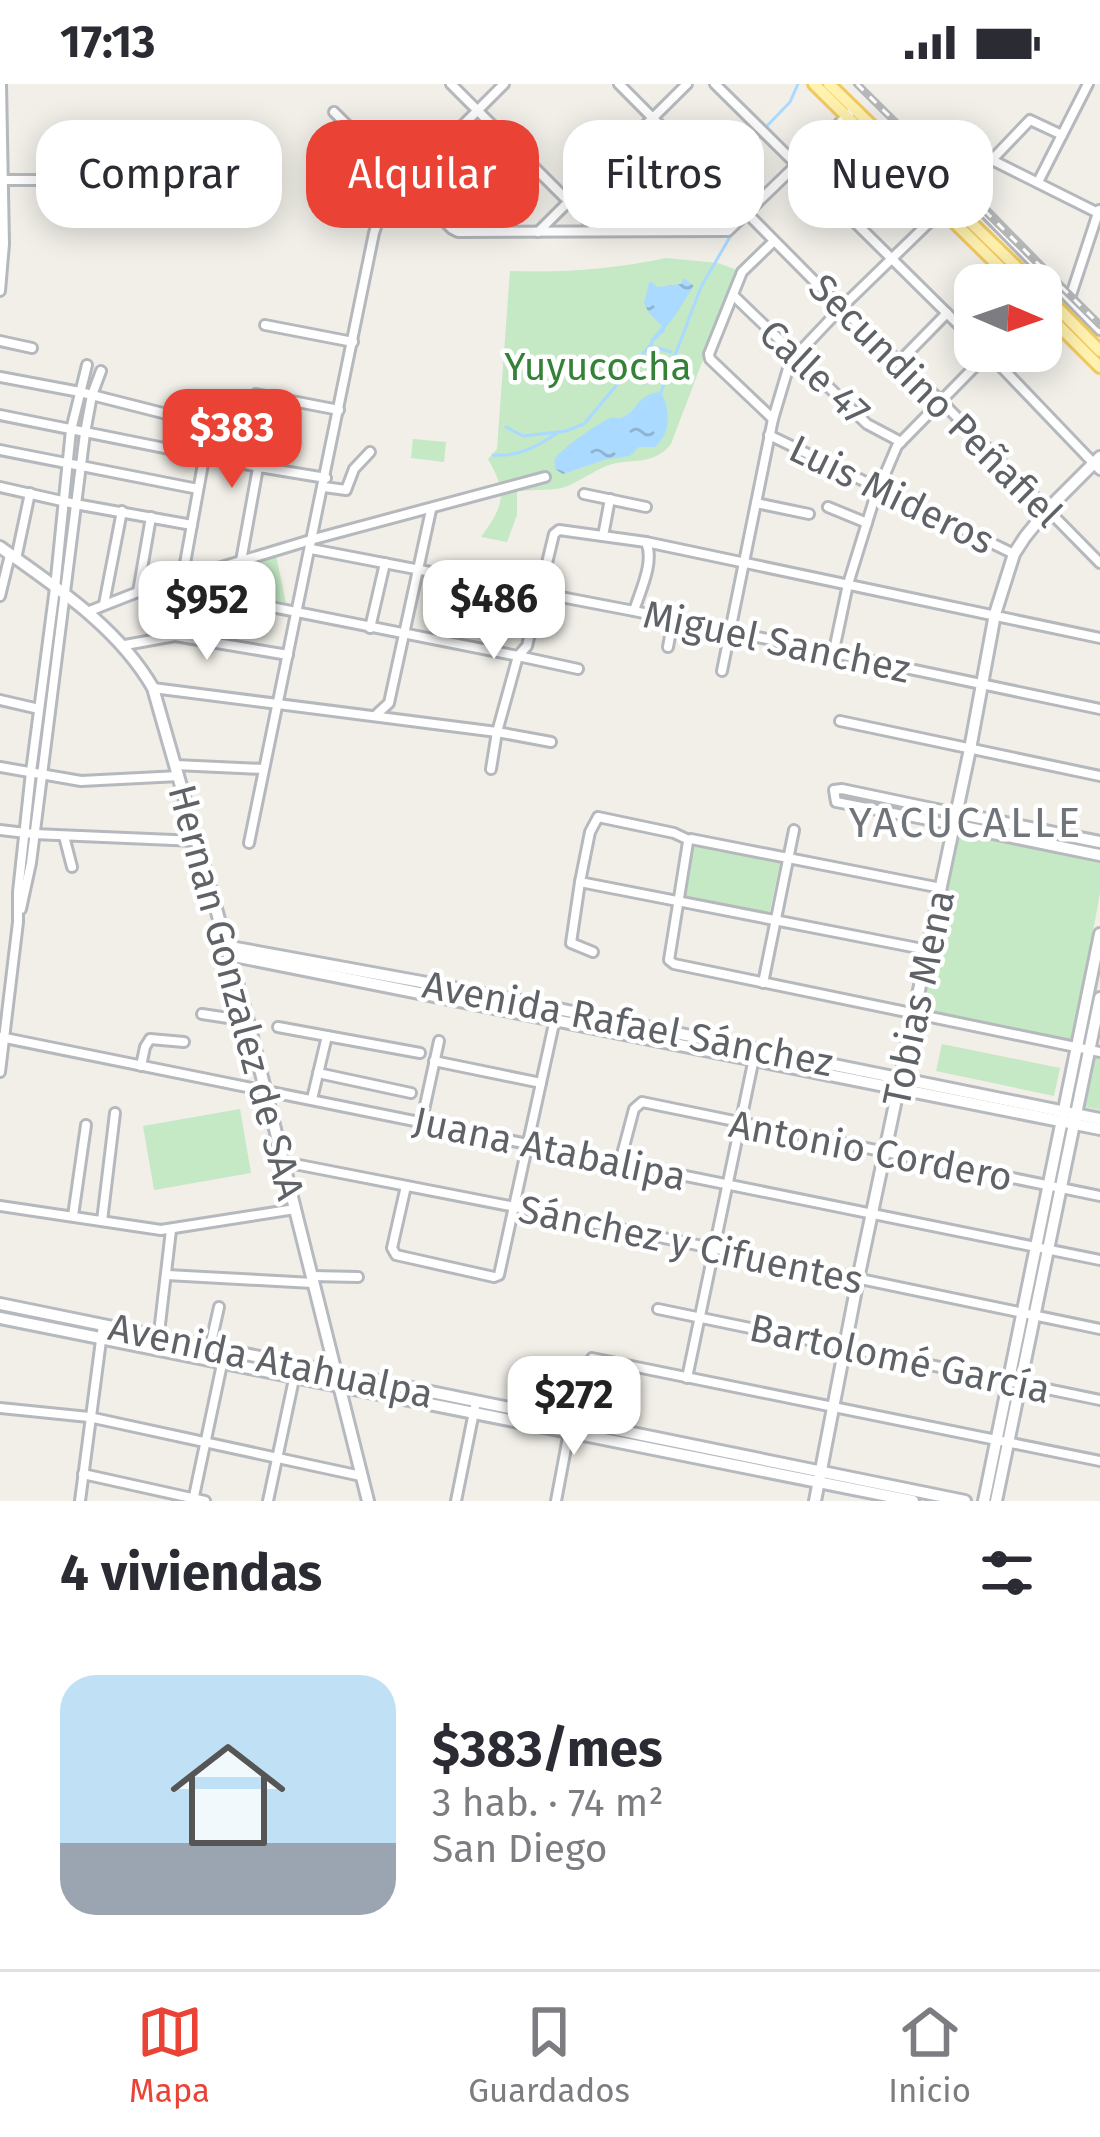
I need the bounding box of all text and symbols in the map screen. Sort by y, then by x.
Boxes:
text: 17:13 [60,15,156,69]
chip: Comprar [36,120,282,228]
chip: Alquilar [306,120,539,228]
chip: Filtros [563,120,764,228]
chip: Nuevo [788,120,993,228]
north arrow [954,264,1062,372]
map controls [954,264,1062,372]
street label: Secundino Peñafiel [799,265,1071,537]
street label: Calle 47 [750,310,879,435]
park label: Yuyucocha [504,344,692,390]
pin: $383 [161,389,303,491]
text: $383 [190,405,274,451]
street label: Luis Mideros [782,426,1001,564]
pin: $486 [423,560,565,662]
pin: $952 [136,561,278,663]
text: $486 [450,576,538,622]
text: $952 [165,577,249,623]
street label: Miguel Sanchez [639,591,915,693]
street label: Hernan Gonzalez de SAA [158,780,314,1205]
district label: YACUCALLE [849,798,1083,848]
street label: Tobias Mena [874,886,964,1111]
street label: Avenida Rafael Sánchez [419,962,837,1086]
street label: Juana Atabalipa [409,1098,690,1200]
street label: Antonio Cordero [725,1101,1016,1201]
street label: Sánchez y Cifuentes [515,1186,867,1304]
street label: Avenida Atahualpa [104,1304,437,1418]
street label: Bartolomé García [745,1305,1054,1413]
pin: $272 [503,1356,645,1458]
text: $272 [535,1372,613,1418]
icon: filters [974,1540,1040,1606]
text: 4 viviendas [60,1542,322,1604]
text: $383/mes [432,1718,663,1780]
icon: home [156,1723,300,1867]
text: 3 hab. · 74 m² [432,1780,664,1826]
text: San Diego [432,1826,607,1872]
tab: Mapa [129,1999,210,2111]
tab: Guardados [468,1999,630,2111]
tab: Inicio [888,1999,971,2111]

